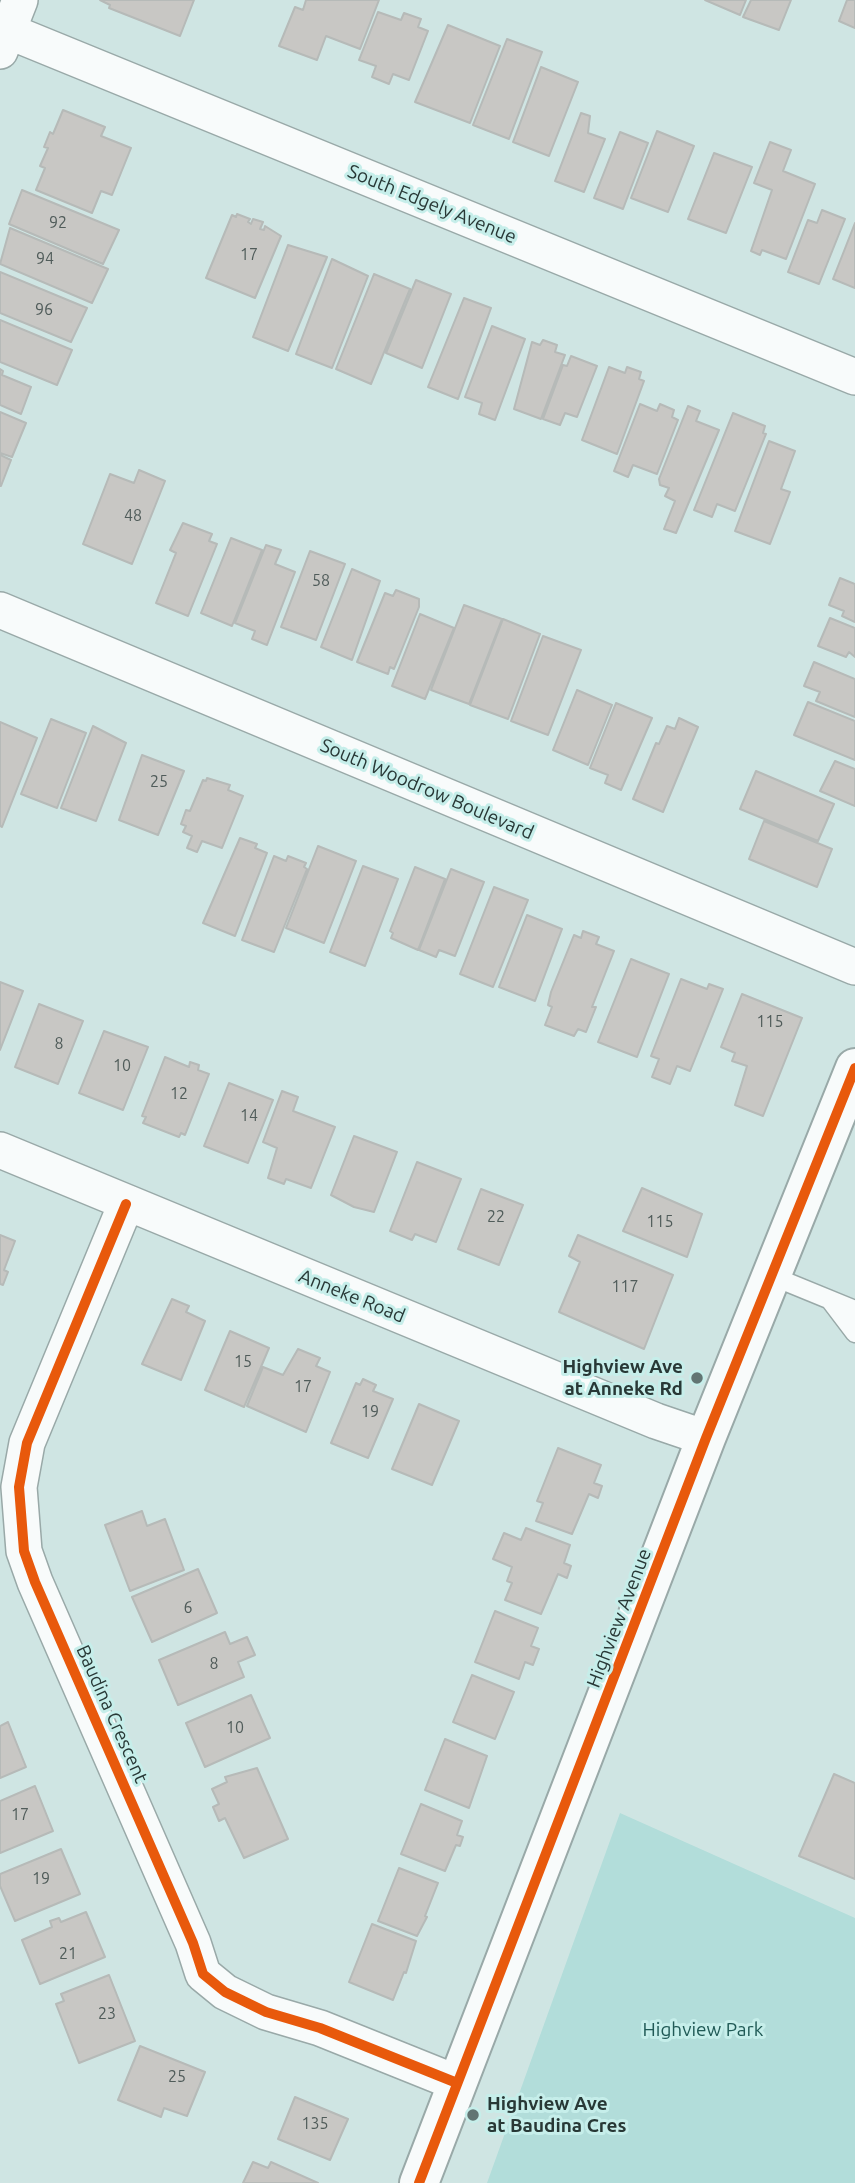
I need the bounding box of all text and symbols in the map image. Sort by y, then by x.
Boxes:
street label: South Edgely Avenue [344,160,520,248]
house number: 92 [49,213,67,233]
house number: 17 [240,245,258,265]
house number: 94 [36,249,54,269]
house number: 96 [35,300,53,320]
house number: 48 [124,506,142,526]
house number: 58 [312,571,330,591]
street label: South Woodrow Boulevard [317,734,537,844]
house number: 25 [150,772,168,792]
house number: 115 [756,1012,784,1032]
house number: 8 [54,1034,64,1054]
house number: 10 [113,1056,131,1076]
house number: 12 [170,1084,188,1104]
house number: 14 [240,1106,258,1126]
house number: 22 [487,1207,505,1227]
house number: 115 [646,1212,674,1232]
street label: Anneke Road [296,1264,408,1328]
house number: 117 [611,1277,639,1297]
house number: 15 [234,1352,252,1372]
place label: Highview Ave at Anneke Rd [562,1356,683,1400]
marker: Highview Ave at Anneke Rd [689,1370,705,1386]
house number: 17 [294,1377,312,1397]
house number: 19 [361,1402,379,1422]
street label: Highview Avenue [582,1545,656,1691]
house number: 6 [183,1598,193,1618]
street label: Baudina Crescent [71,1642,153,1786]
house number: 8 [209,1654,219,1674]
house number: 10 [226,1718,244,1738]
house number: 17 [11,1805,29,1825]
house number: 19 [32,1869,50,1889]
house number: 21 [59,1944,77,1964]
house number: 23 [98,2004,116,2024]
park label: Highview Park [643,2019,763,2041]
house number: 25 [168,2067,186,2087]
place label: Highview Ave at Baudina Cres [487,2093,626,2137]
marker: Highview Ave at Baudina Cres [465,2107,481,2123]
house number: 135 [301,2114,329,2134]

